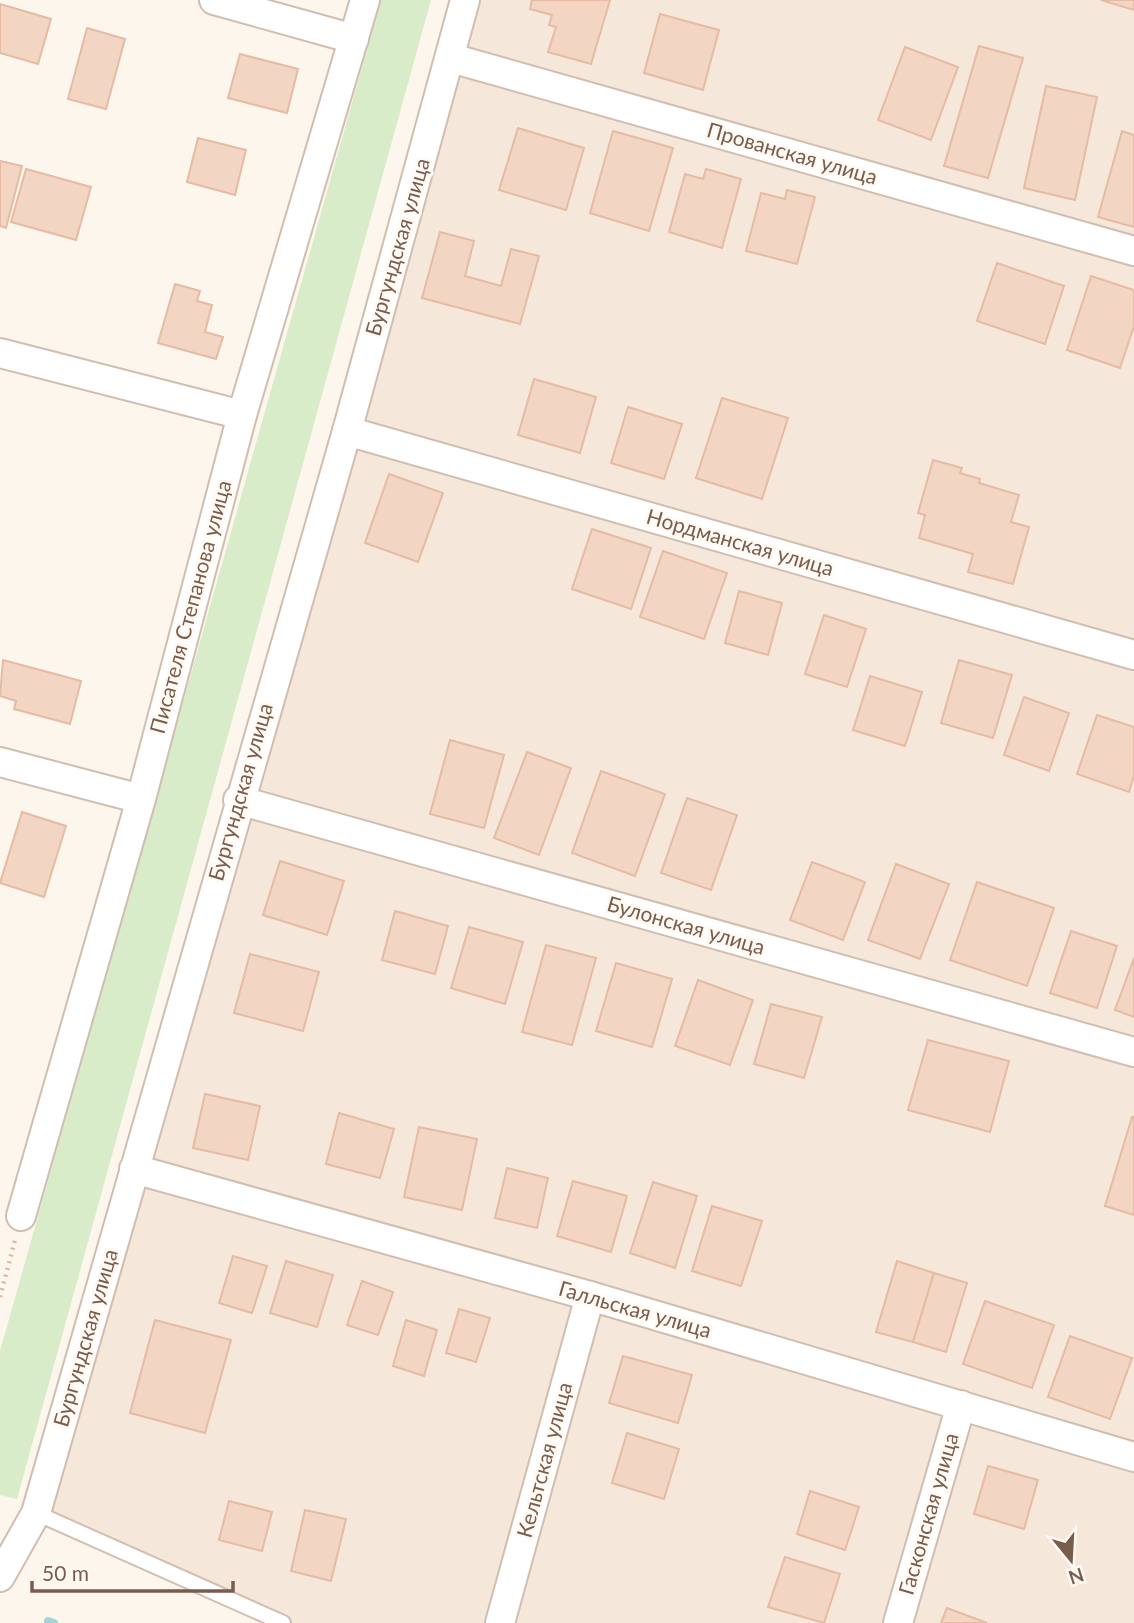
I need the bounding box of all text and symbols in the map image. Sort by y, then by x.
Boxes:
street label: Прованская улица [704,116,880,189]
street label: Бургундская улица [359,155,434,338]
street label: Писателя Степанова улица [144,477,235,736]
street label: Нордманская улица [644,503,837,580]
street label: Бургундская улица [202,700,277,883]
street label: Булонская улица [605,890,768,959]
street label: Бургундская улица [47,1246,122,1429]
street label: Галльская улица [556,1275,715,1342]
street label: Кельтская улица [511,1379,576,1540]
street label: Гасконская улица [892,1430,963,1597]
north arrow [1036,1525,1106,1595]
scale bar [32,1550,233,1594]
text: 50 m [42,1560,89,1585]
text: N [1066,1563,1087,1590]

